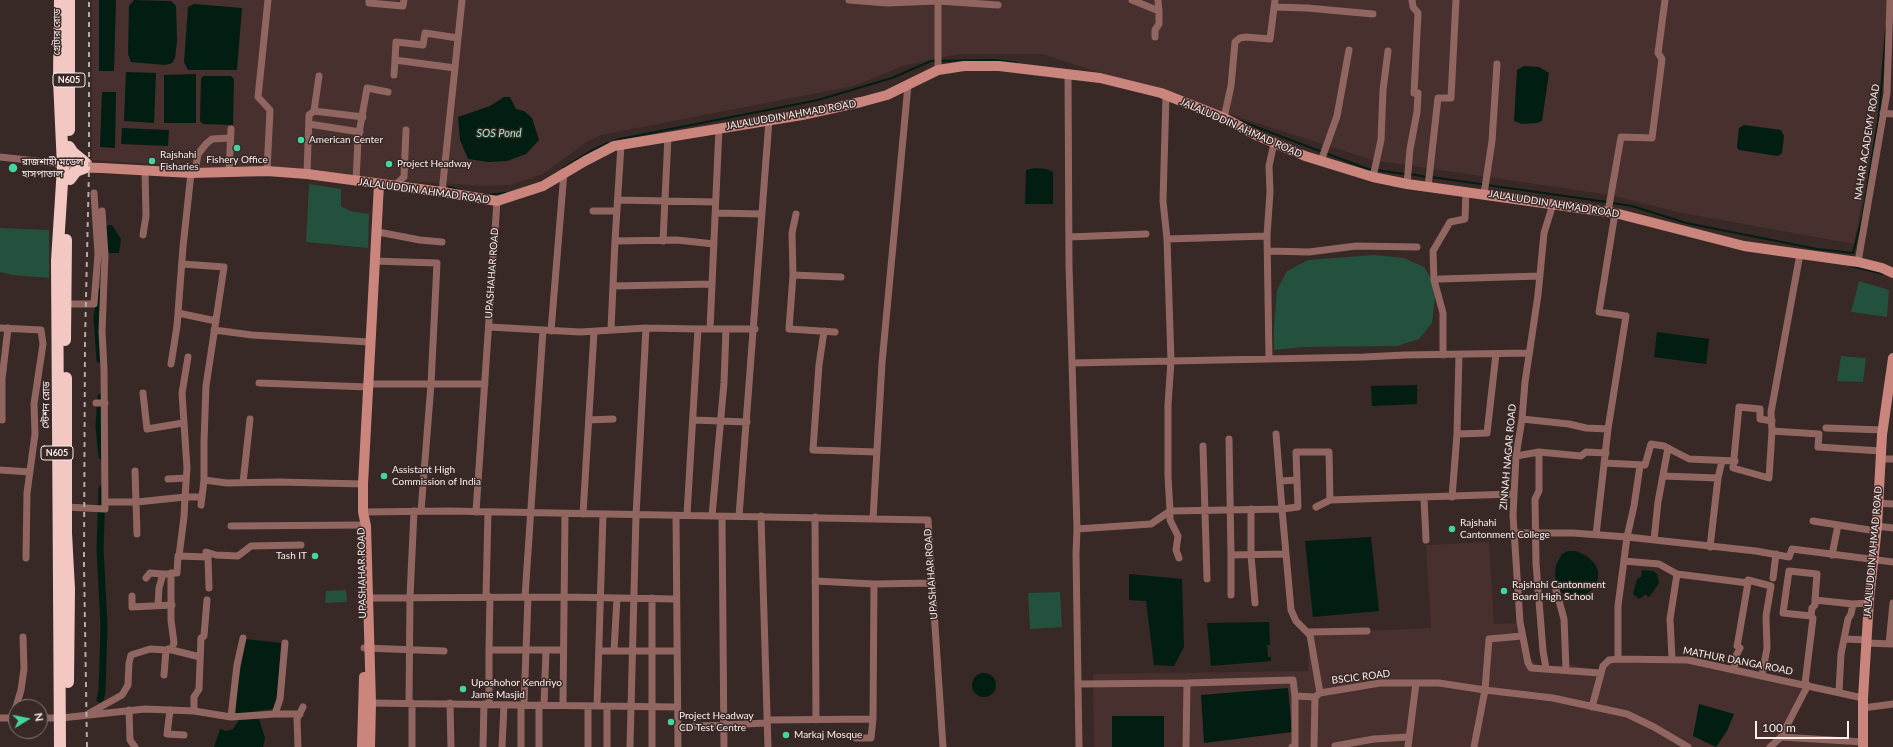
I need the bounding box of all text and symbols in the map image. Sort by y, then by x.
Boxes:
street label: গ্রেটার রোড [51,9,63,55]
road number: N605 [53,73,85,87]
street label: NAHAR ACADEMY ROAD [1852,83,1882,201]
street label: JALALUDDIN AHMAD ROAD [1178,96,1304,160]
street label: JALALUDDIN AHMAD ROAD [725,98,857,132]
water label: SOS Pond [476,126,522,140]
place label: American Center [309,134,383,146]
marker: American Center [296,135,306,145]
marker: Fishery Office [232,143,242,153]
place label: Rajshahi Fisharies [160,149,199,172]
place label: Fishery Office [206,154,268,166]
place label: রাজশাহী মডেল হাসপাতাল [22,156,83,180]
marker: Rajshahi Fisharies [147,156,157,166]
place label: Project Headway [397,158,472,170]
marker: Project Headway [384,159,394,169]
marker: রাজশাহী মডেল হাসপাতাল [7,162,19,174]
street label: JALALUDDIN AHMAD ROAD [358,176,490,206]
street label: JALALUDDIN AHMAD ROAD [1488,188,1620,220]
street label: UPASHAHAR ROAD [483,227,501,319]
street label: স্টেশন রোড [40,381,52,429]
street label: ZINNAH NAGAR ROAD [1497,403,1519,511]
road number: N605 [41,446,73,460]
place label: Assistant High Commission of India [392,464,481,488]
marker: Assistant High Commission of India [379,471,389,481]
street label: JALALUDDIN AHMAD ROAD [1861,486,1885,618]
place label: Rajshahi Cantonment College [1460,517,1550,540]
marker: Rajshahi Cantonment College [1447,524,1457,534]
street label: UPASHAHAR ROAD [355,527,369,619]
street label: UPASHAHAR ROAD [922,528,940,620]
place label: Tash IT [276,550,307,562]
marker: Tash IT [310,551,320,561]
place label: Rajshahi Cantonment Board High School [1512,579,1606,602]
marker: Rajshahi Cantonment Board High School [1499,586,1509,596]
street label: MATHUR DANGA ROAD [1682,644,1794,678]
street label: BSCIC ROAD [1331,667,1391,687]
place label: Uposhohor Kendriyo Jame Masjid [471,677,562,700]
marker: Uposhohor Kendriyo Jame Masjid [458,684,468,694]
north arrow [8,699,48,739]
place label: Project Headway CD Test Centre [679,710,754,734]
text: N [32,712,46,722]
scale bar [1757,713,1851,739]
marker: Project Headway CD Test Centre [666,717,676,727]
text: 100 m [1762,720,1796,735]
place label: Markaj Mosque [794,729,862,741]
marker: Markaj Mosque [781,730,791,740]

